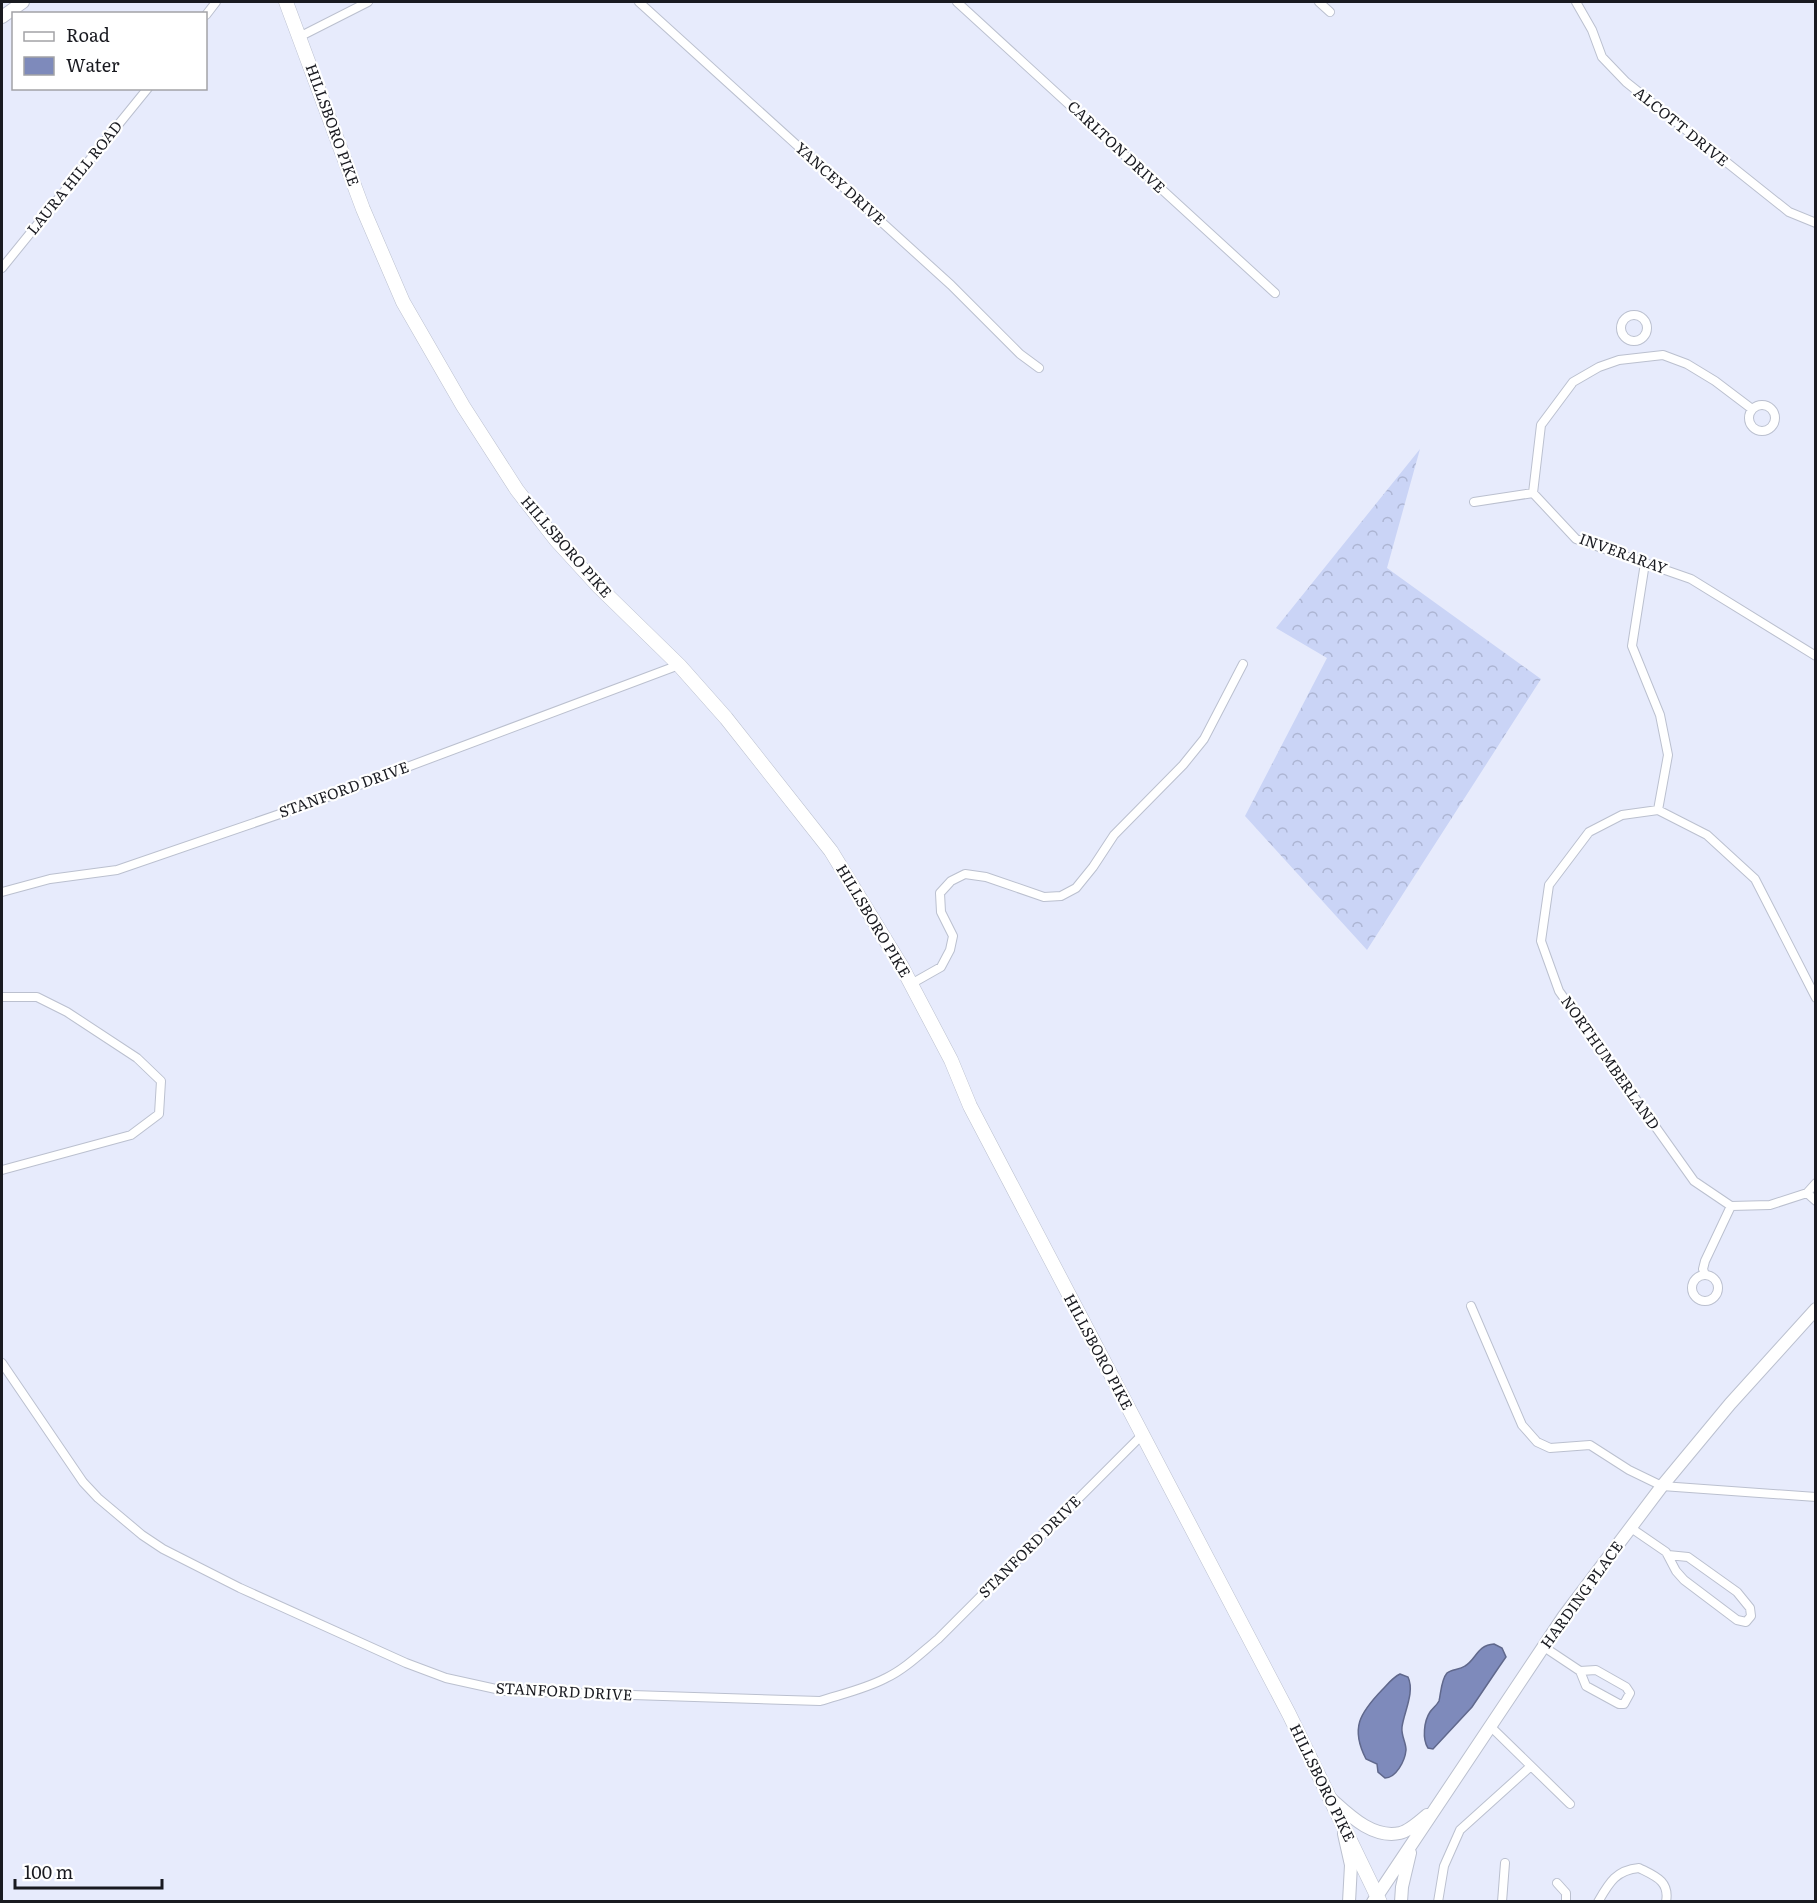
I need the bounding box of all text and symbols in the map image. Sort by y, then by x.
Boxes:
legend [12,12,207,90]
text: Road [66,21,110,48]
text: Water [66,51,120,78]
street label: HILLSBORO PIKE [301,60,366,189]
street label: ALCOTT DRIVE [1630,80,1734,171]
street label: CARLTON DRIVE [1063,94,1171,198]
street label: LAURA HILL ROAD [21,115,127,239]
street label: YANCEY DRIVE [791,136,891,230]
street label: HILLSBORO PIKE [516,490,618,602]
street label: INVERARAY [1576,526,1671,579]
street label: STANFORD DRIVE [275,754,412,823]
street label: HILLSBORO PIKE [831,859,917,981]
street label: NORTHUMBERLAND [1556,990,1666,1134]
street label: HILLSBORO PIKE [1059,1289,1140,1414]
street label: STANFORD DRIVE [972,1489,1085,1602]
street label: HARDING PLACE [1534,1536,1628,1653]
street label: STANFORD DRIVE [495,1675,633,1706]
street label: HILLSBORO PIKE [1285,1719,1362,1845]
scale bar [15,1852,162,1890]
text: 100 m [24,1858,73,1885]

